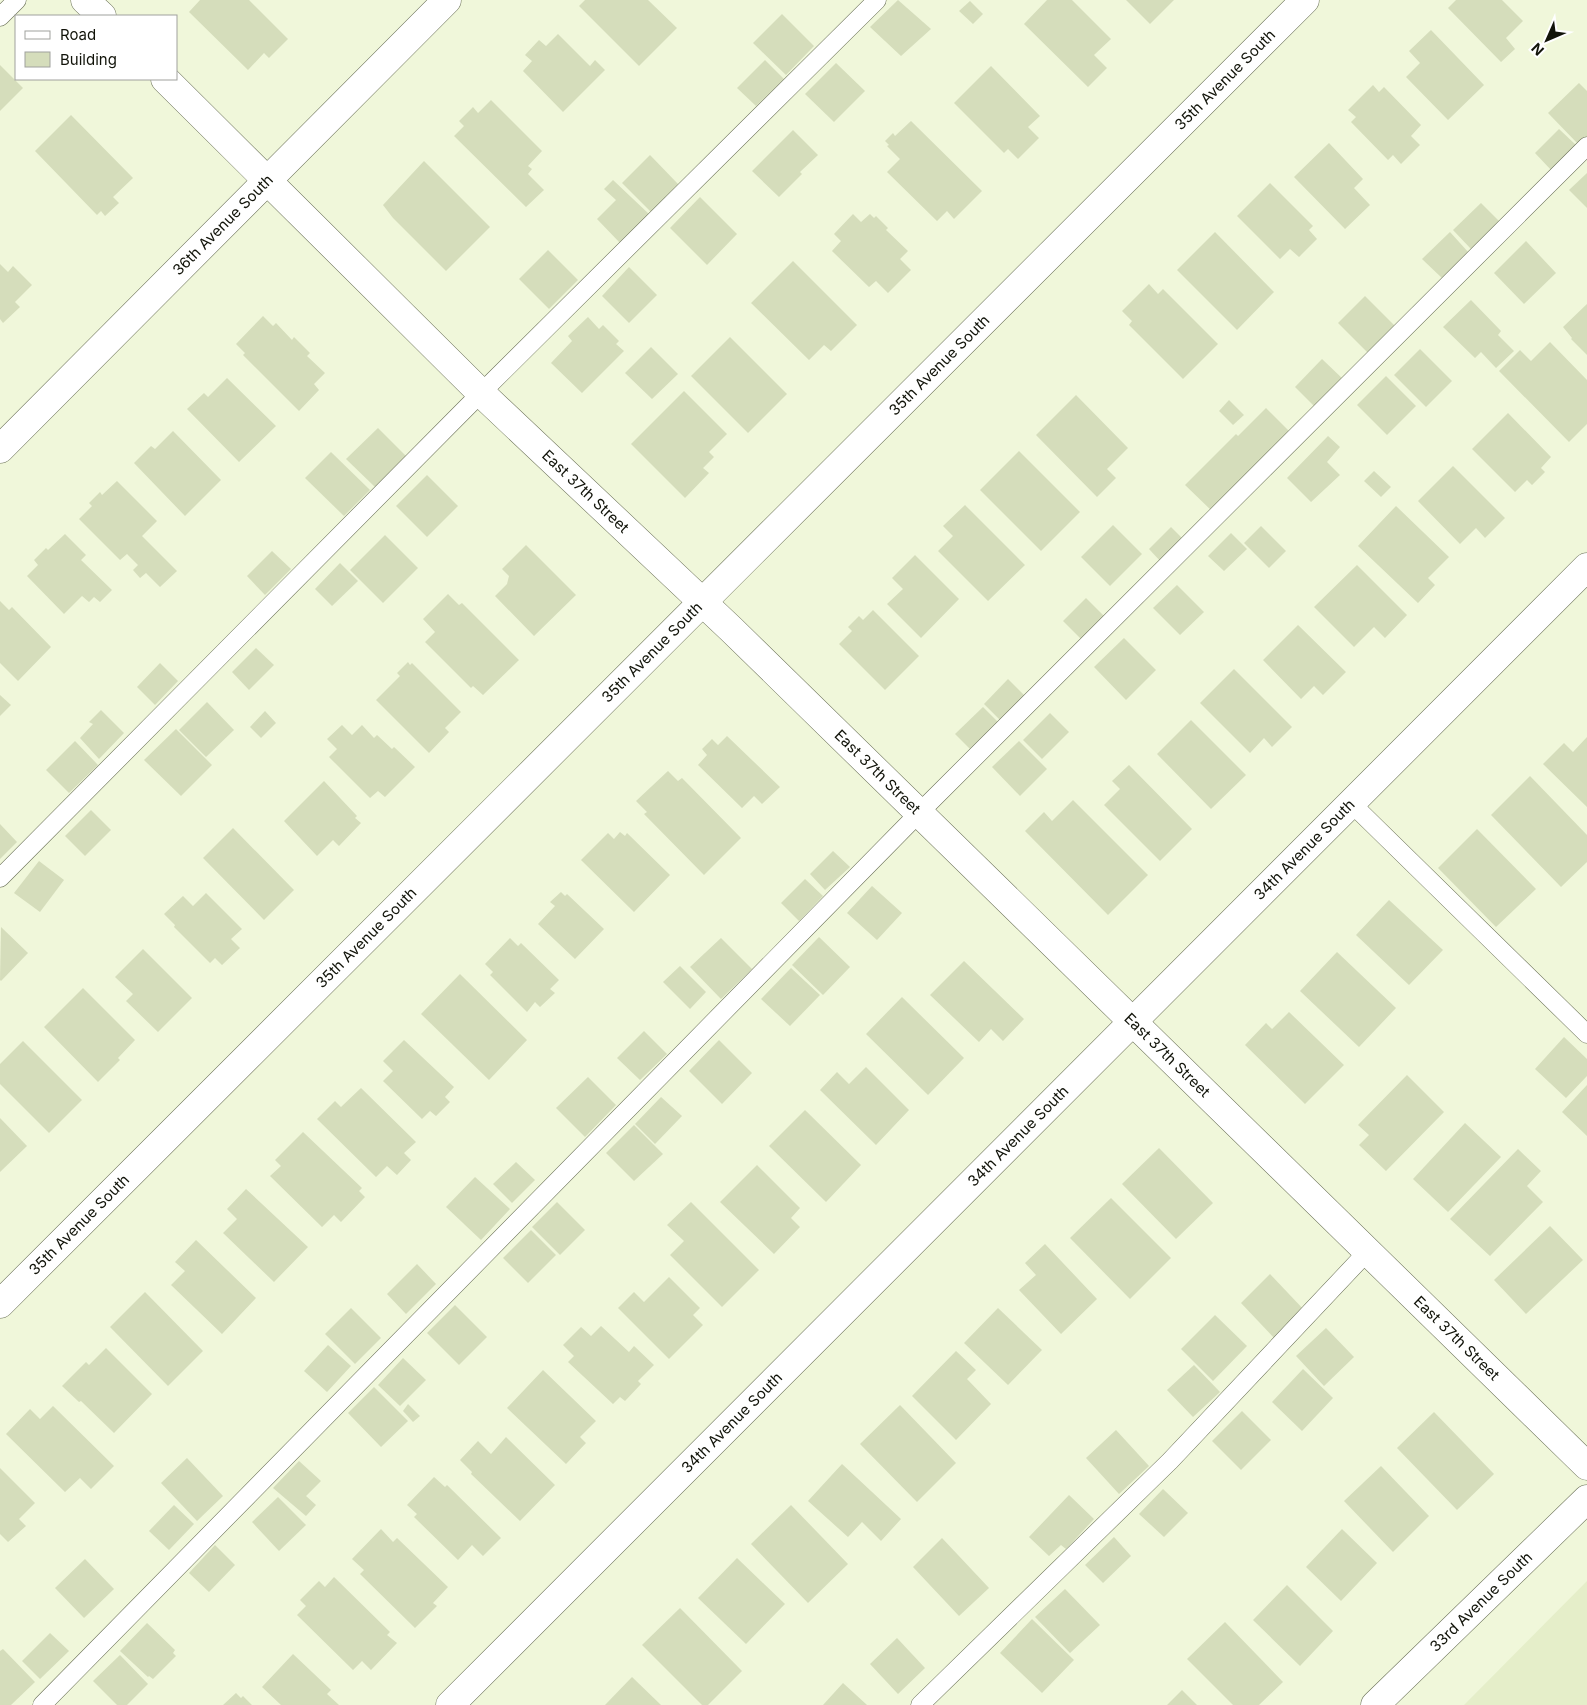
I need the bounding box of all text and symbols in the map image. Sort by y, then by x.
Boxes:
legend [15,15,178,80]
north arrow [1522,15,1572,65]
text: Road [60,25,96,44]
street label: 35th Avenue South [1170,25,1279,134]
text: N [1528,40,1547,59]
text: Building [60,50,117,69]
street label: 36th Avenue South [168,170,277,279]
street label: 35th Avenue South [885,311,993,419]
street label: East 37th Street [538,446,633,537]
street label: 35th Avenue South [598,598,706,706]
street label: East 37th Street [831,726,925,818]
street label: 34th Avenue South [1250,795,1359,904]
street label: 35th Avenue South [312,883,420,992]
street label: East 37th Street [1120,1009,1214,1101]
street label: 34th Avenue South [963,1081,1072,1190]
street label: 35th Avenue South [25,1170,133,1279]
street label: East 37th Street [1410,1292,1504,1384]
street label: 34th Avenue South [677,1368,786,1477]
street label: 33rd Avenue South [1426,1547,1536,1656]

